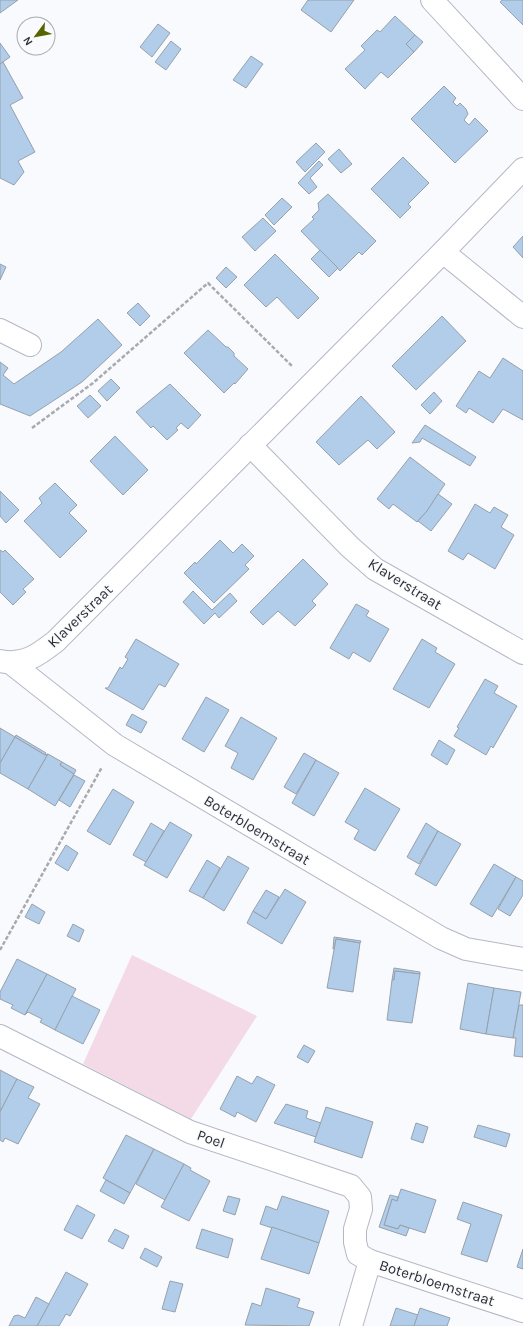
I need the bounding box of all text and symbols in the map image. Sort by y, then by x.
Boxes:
north arrow [16,16,56,56]
text: N [20,34,36,48]
street label: Klaverstraat [365,554,445,614]
street label: Klaverstraat [44,580,116,651]
street label: Boterbloemstraat [201,791,314,869]
street label: Poel [195,1126,227,1152]
street label: Boterbloemstraat [377,1256,497,1310]

